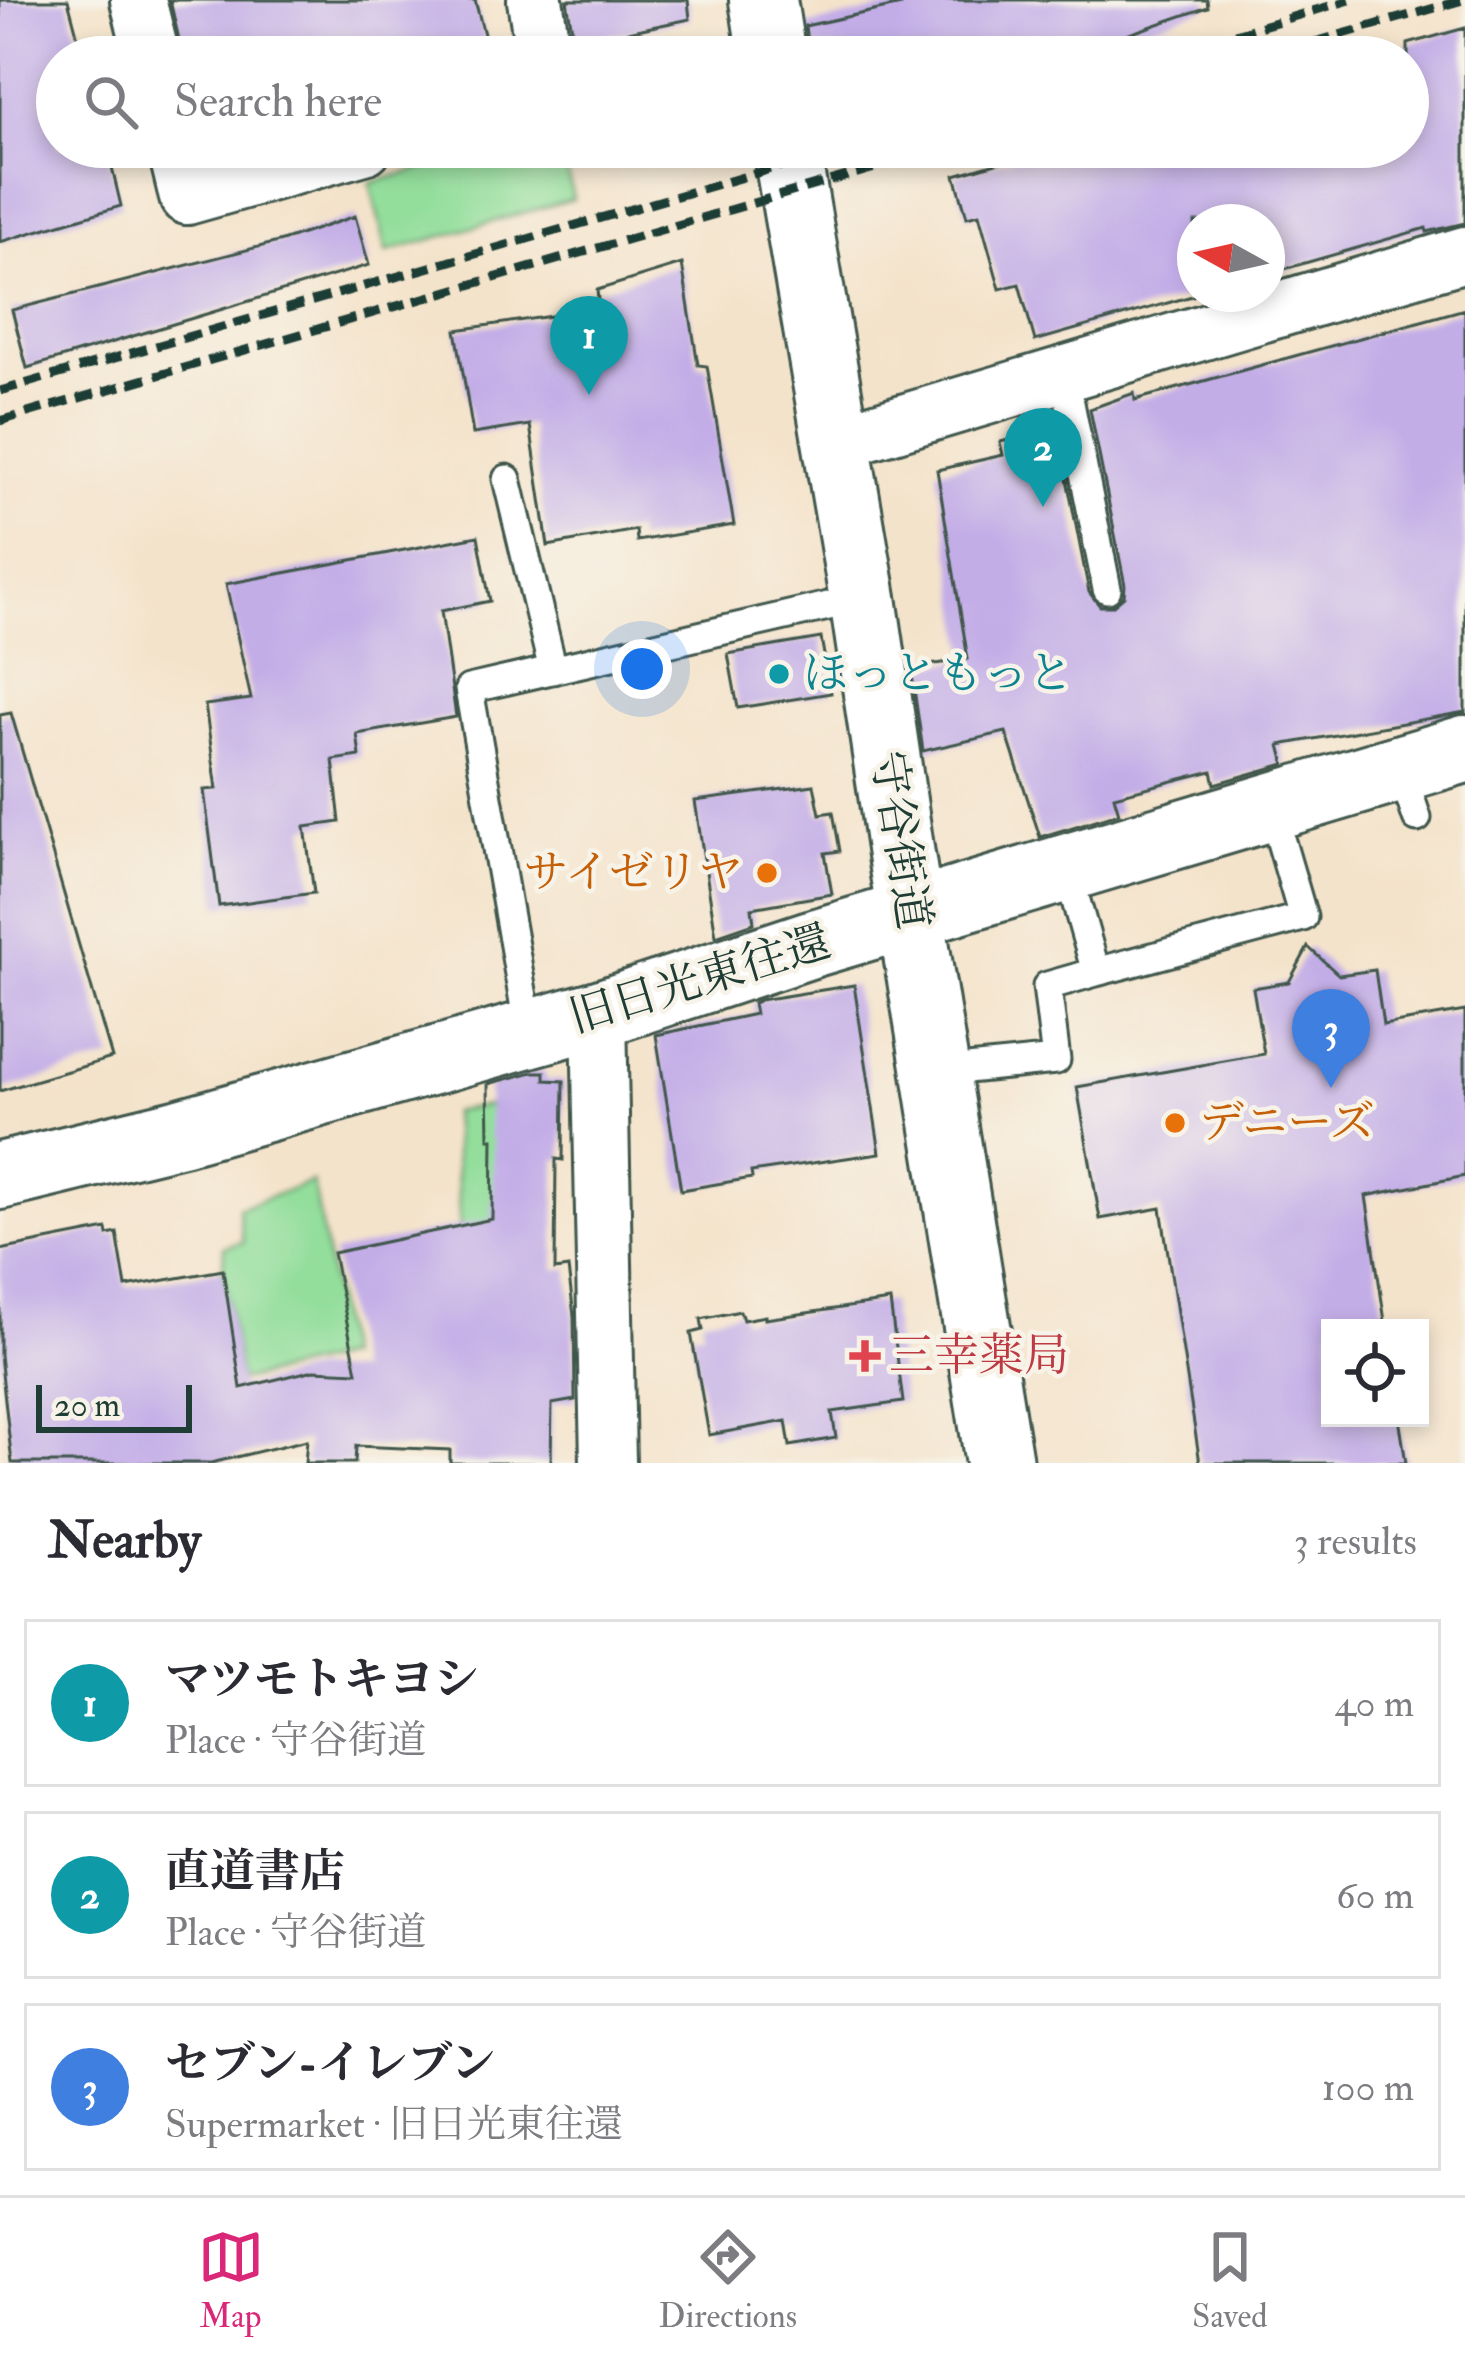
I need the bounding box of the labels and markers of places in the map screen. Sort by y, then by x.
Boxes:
pin: 1 [550,296,628,395]
pin: 2 [1004,408,1082,507]
place label: ほっともっと [803,646,1073,702]
marker: ほっともっと [766,661,792,687]
place label: サイゼリヤ [523,845,743,901]
marker: サイゼリヤ [754,860,780,886]
pin: 3 [1292,989,1370,1088]
place label: デニーズ [1199,1095,1375,1151]
marker: デニーズ [1162,1110,1188,1136]
place label: 三幸薬局 [889,1328,1069,1384]
marker: 三幸薬局 [852,1343,878,1369]

